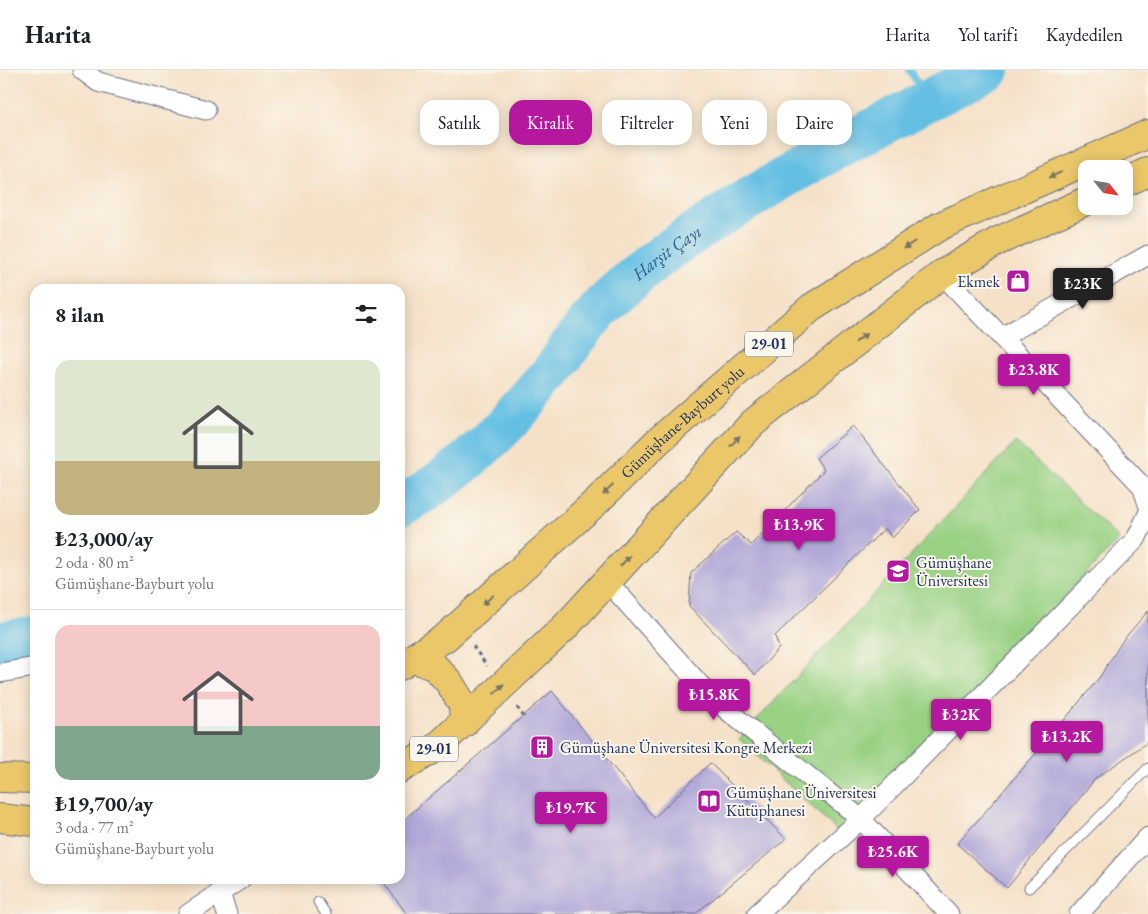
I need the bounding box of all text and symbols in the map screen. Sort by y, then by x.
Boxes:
text: Harita [25,19,91,50]
text: Harita [885,23,930,46]
text: Yol tarifi [958,23,1018,46]
text: Kaydedilen [1046,23,1123,46]
chip: Satılık [420,100,499,145]
chip: Kiralık [509,100,592,145]
chip: Filtreler [602,100,692,145]
chip: Yeni [702,100,767,145]
chip: Daire [777,100,852,145]
north arrow [1078,160,1132,215]
map controls [1078,160,1133,215]
one-way arrow [1048,171,1062,179]
water label: Harşit Çayı [626,219,706,286]
one-way arrow [903,241,916,250]
shop icon: Ekmek [1005,268,1031,294]
pin: ₺23K [1053,268,1113,310]
place label: Ekmek [957,271,1000,292]
text: ₺23K [1064,273,1102,294]
icon: filters [352,300,380,328]
text: 8 ilan [55,301,104,328]
road number: 29-01 [745,332,793,356]
one-way arrow [854,333,868,343]
pin: ₺23.8K [993,354,1075,396]
text: ₺23.8K [1009,359,1059,380]
street label: Gümüşhane-Bayburt yolu [616,361,749,483]
icon: home [173,392,263,482]
one-way arrow [730,435,741,448]
one-way arrow [602,484,614,496]
pin: ₺13.9K [758,508,840,551]
text: ₺13.9K [774,514,824,535]
text: ₺23,000/ay [55,525,153,552]
text: 2 oda · 80 m² [55,552,134,573]
place label: Gümüşhane Üniversitesi [916,552,991,591]
one-way arrow [619,555,631,567]
school or university icon: Gümüşhane Üniversitesi [885,558,911,584]
text: Gümüşhane-Bayburt yolu [55,573,214,594]
one-way arrow [482,594,494,606]
icon: home [173,658,263,748]
pin: ₺15.8K [673,678,755,721]
one-way arrow [493,683,505,695]
text: ₺15.8K [689,684,739,705]
pin: ₺32K [931,698,991,741]
text: ₺32K [942,704,980,725]
pin: ₺13.2K [1026,720,1108,763]
text: ₺13.2K [1042,726,1092,747]
building icon: Gümüşhane Üniversitesi Kongre Merkezi [529,734,555,760]
road number: 29-01 [410,736,458,762]
place label: Gümüşhane Üniversitesi Kongre Merkezi [560,737,812,758]
place label: Gümüşhane Üniversitesi Kütüphanesi [726,782,877,821]
library icon: Gümüşhane Üniversitesi Kütüphanesi [696,788,722,814]
text: ₺19,700/ay [55,790,153,817]
pin: ₺19.7K [530,792,612,834]
text: ₺19.7K [546,797,596,818]
text: 3 oda · 77 m² [55,817,134,838]
pin: ₺25.6K [852,836,934,878]
text: Gümüşhane-Bayburt yolu [55,838,214,859]
text: ₺25.6K [868,841,918,862]

